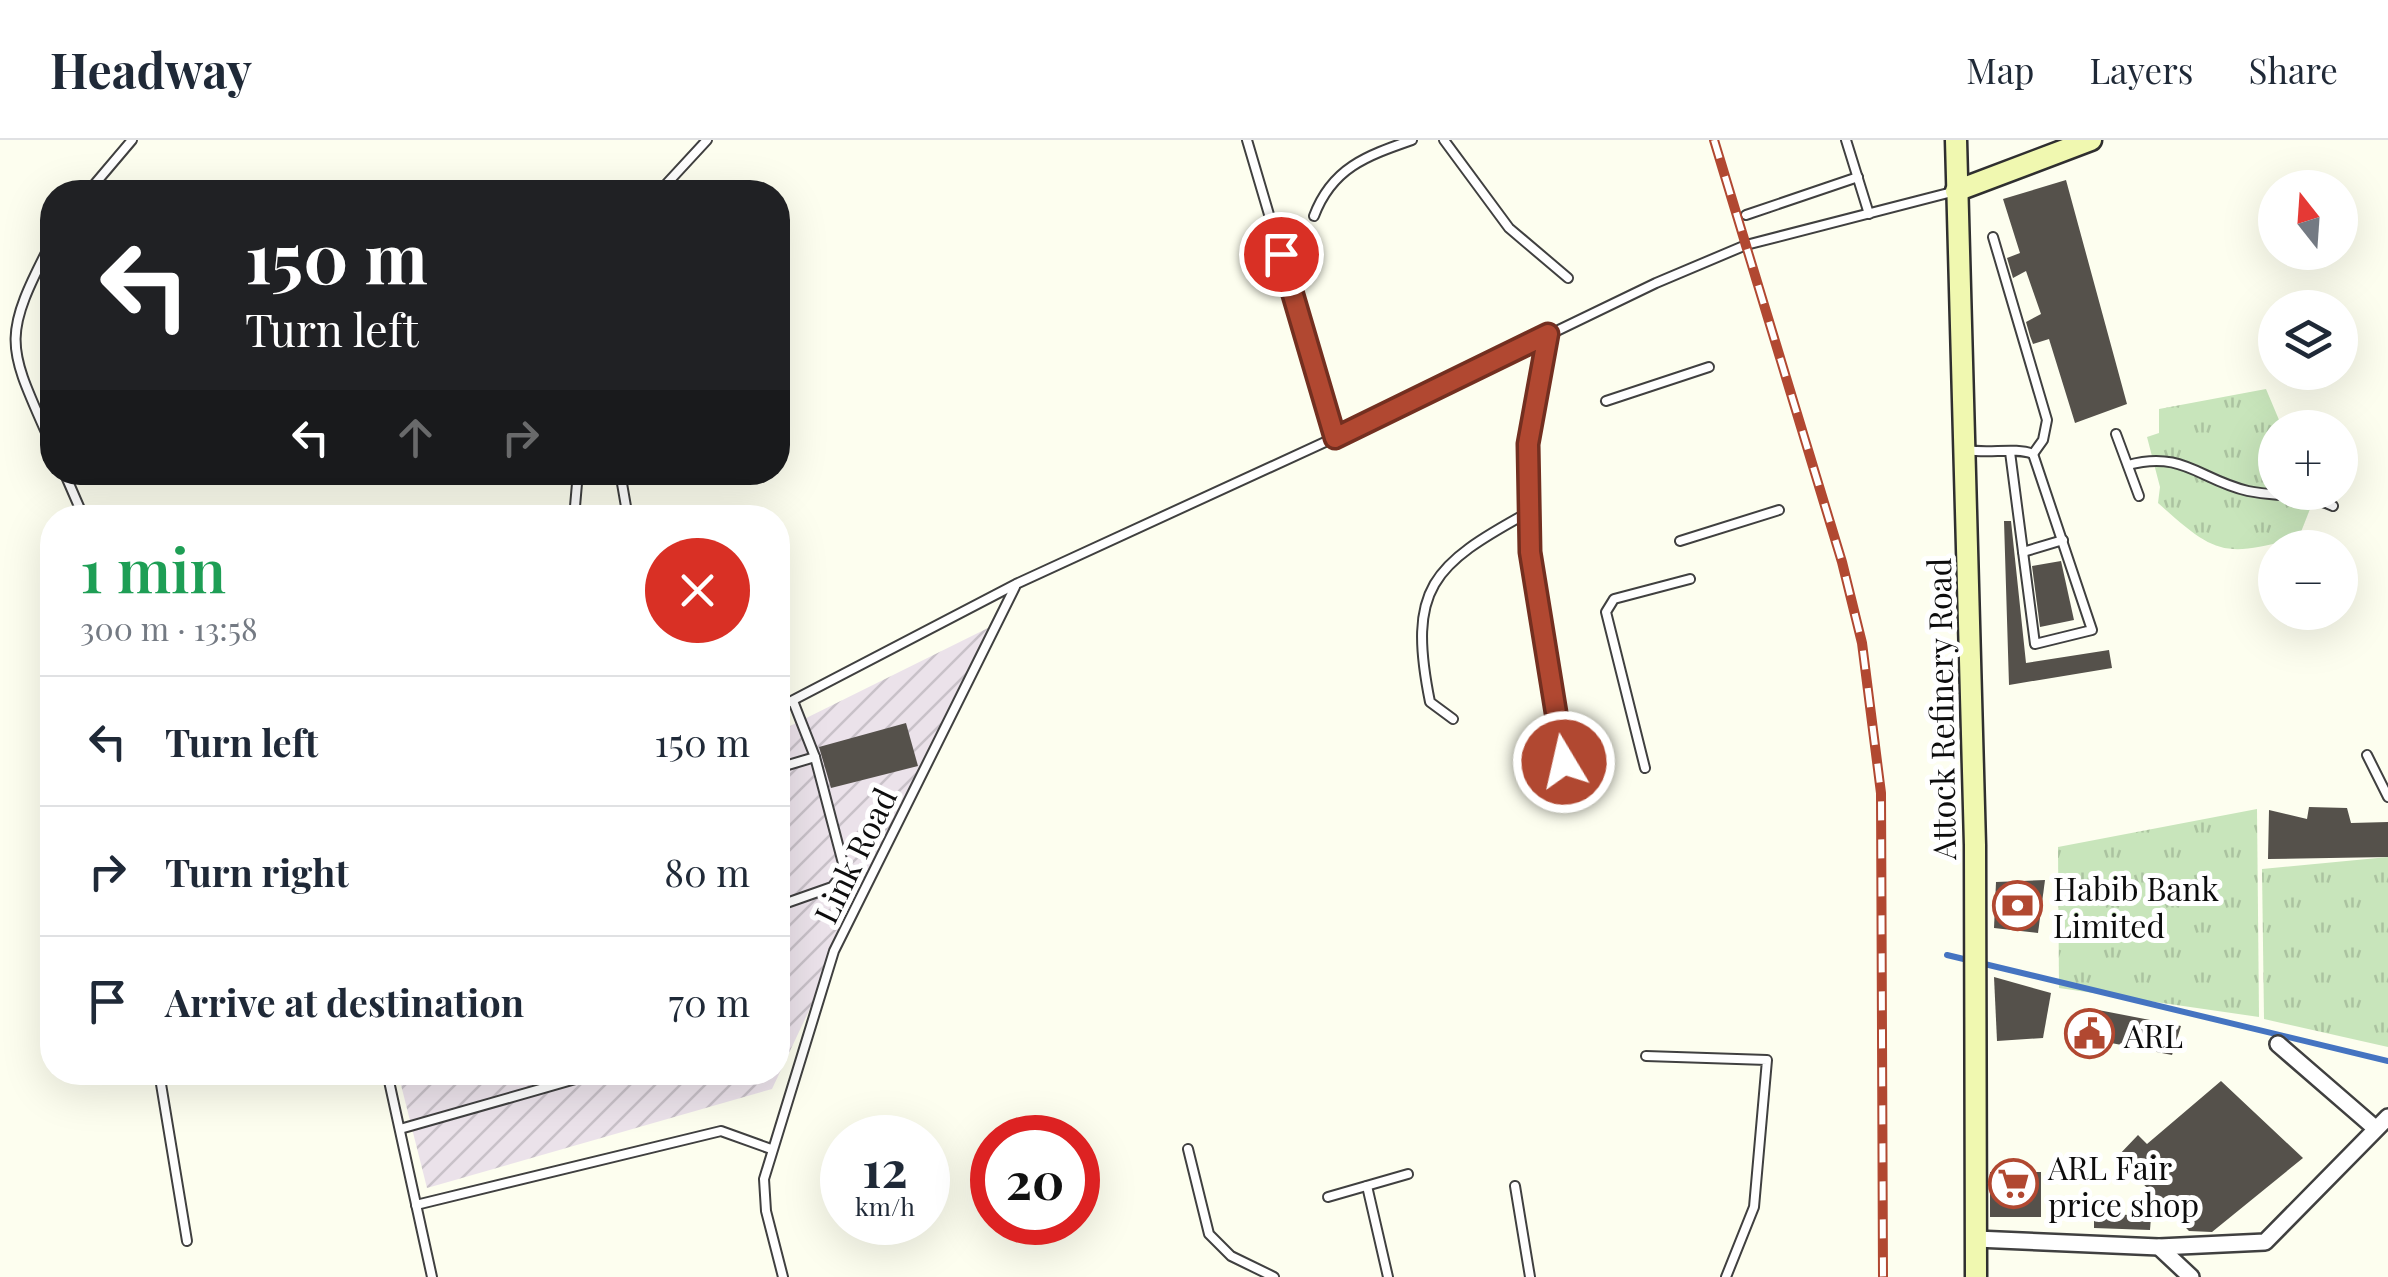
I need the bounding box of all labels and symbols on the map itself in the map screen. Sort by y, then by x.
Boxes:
north arrow [2258,170,2358,270]
pin [1239,212,1324,297]
street label: Attock Refinery Road [1916,558,1964,861]
position arrow [1512,710,1616,814]
street label: Link Road [803,780,905,930]
place label: Habib Bank Limited [2053,866,2219,946]
bank icon: Habib Bank Limited [1992,879,2044,931]
public building icon: ARL [2063,1008,2115,1060]
place label: ARL [2123,1013,2183,1056]
speed limit sign: 20 [970,1115,1100,1245]
place label: ARL Fair price shop [2047,1145,2199,1225]
supermarket icon: ARL Fair price shop [1987,1158,2039,1210]

